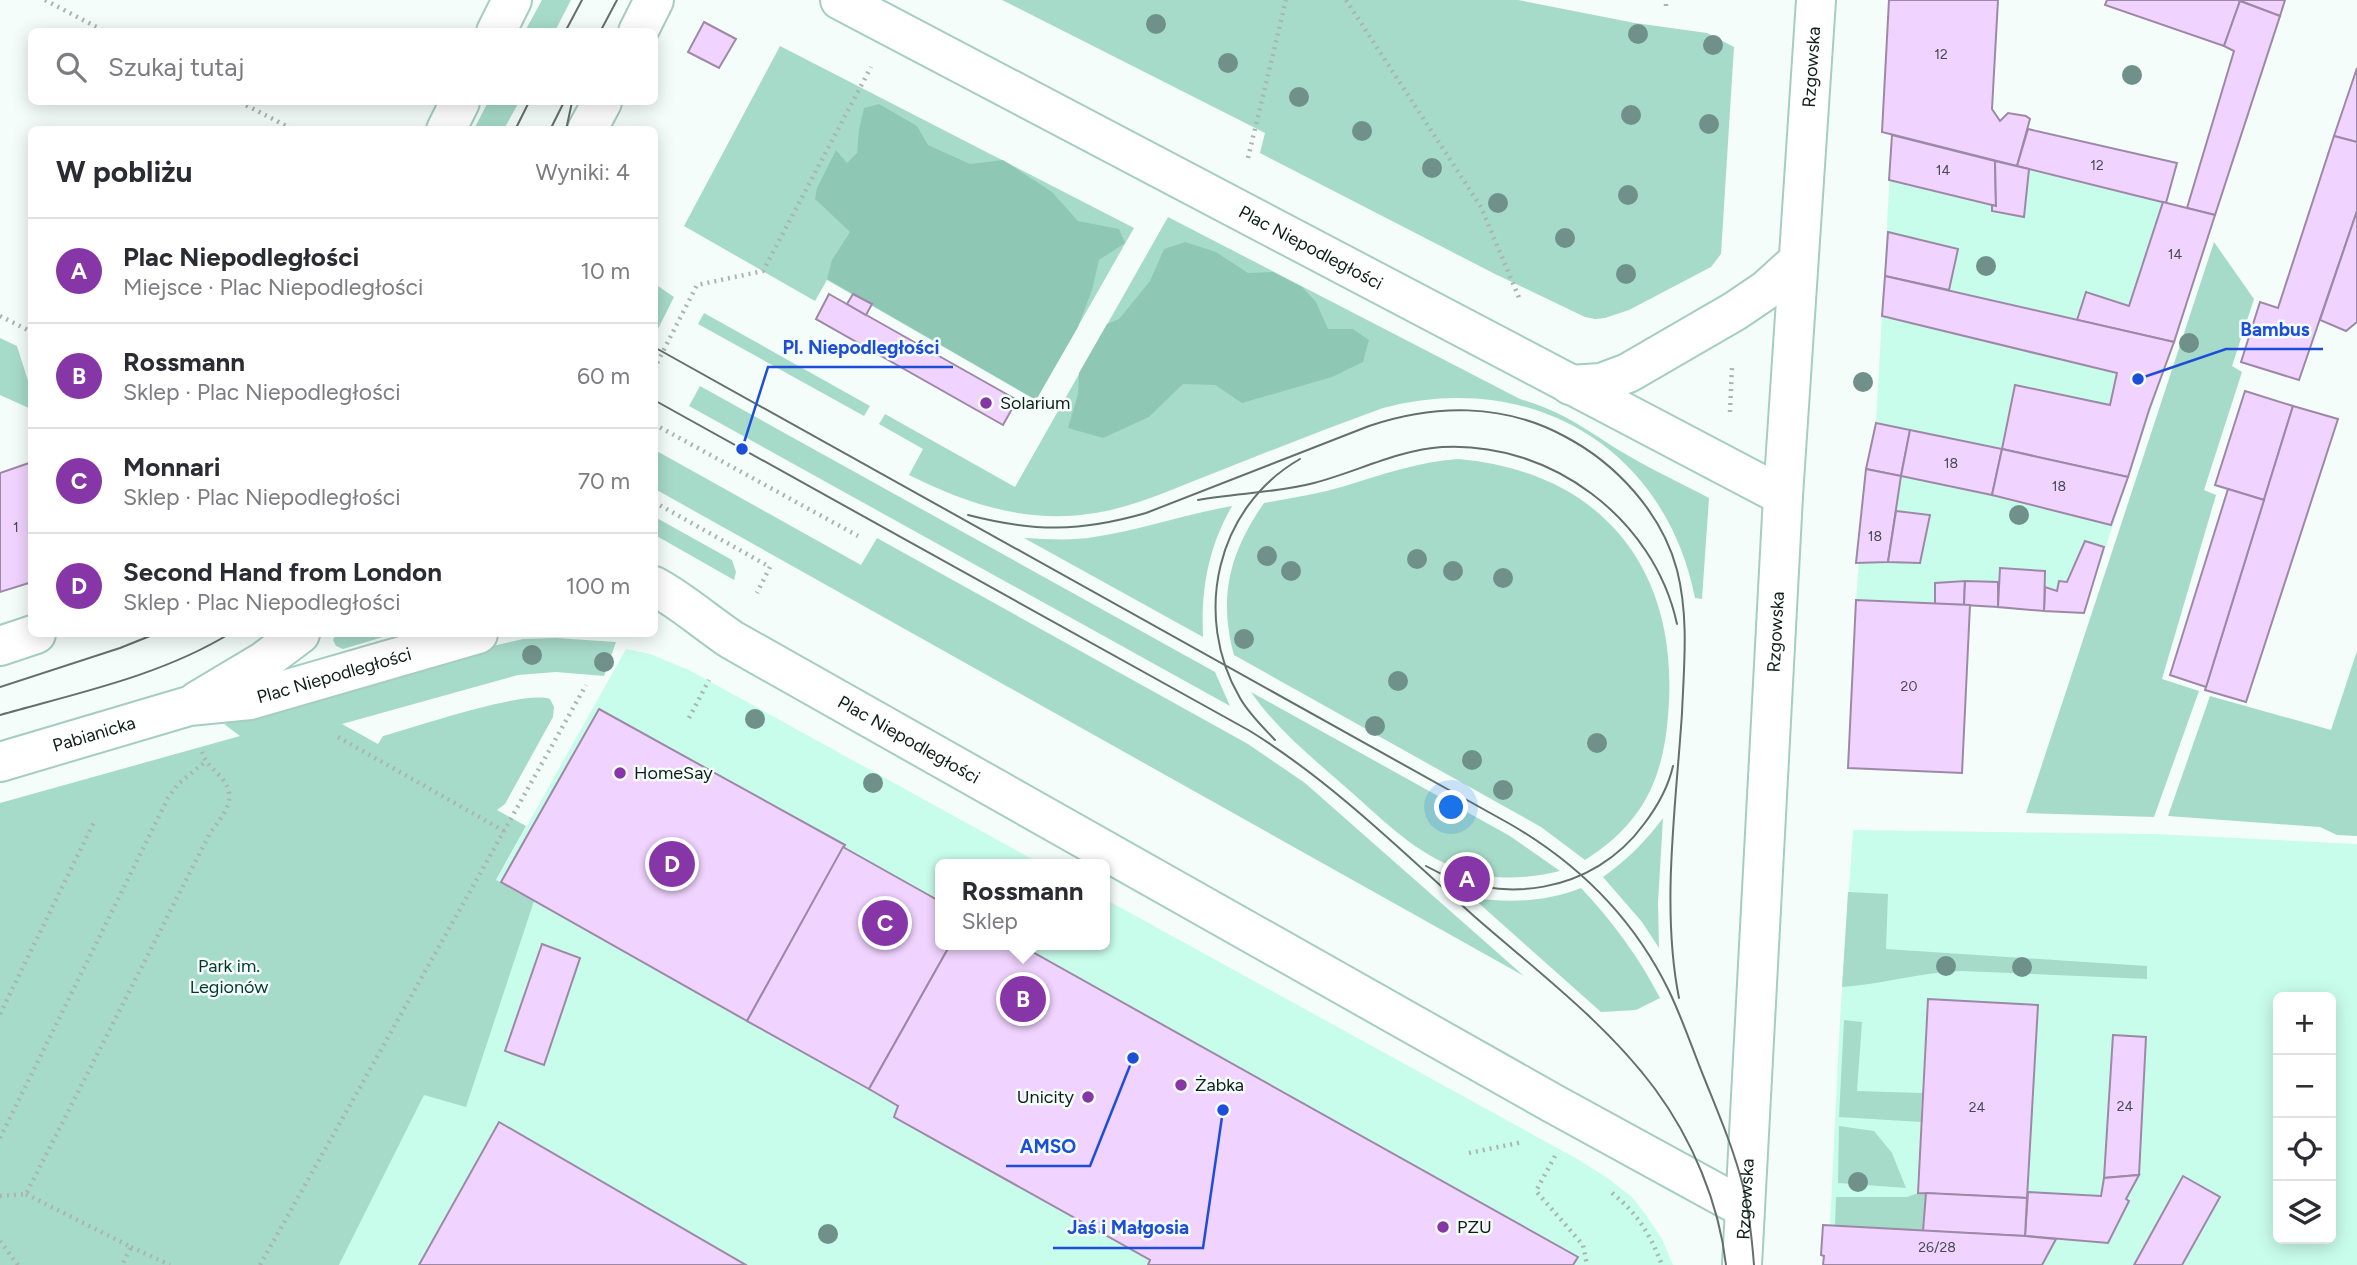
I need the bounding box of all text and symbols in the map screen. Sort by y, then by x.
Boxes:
street label: Rzgowska [1798,26,1825,108]
search box [28,28,658,105]
house number: 12 [1934,46,1948,63]
icon: search [52,48,90,86]
text: Szukaj tutaj [108,51,245,83]
text: W pobliżu [56,153,193,190]
house number: 12 [2090,157,2104,174]
text: Wyniki: 4 [535,158,630,186]
house number: 14 [1936,162,1951,179]
street label: Plac Niepodległości [1235,201,1387,295]
text: Plac Niepodległości [123,241,359,273]
house number: 14 [2168,246,2183,263]
text: A [71,257,87,285]
text: 10 m [581,257,630,285]
text: Miejsce · Plac Niepodległości [123,273,423,301]
callout: Bambus [2226,309,2323,349]
text: Bambus [2240,318,2310,341]
callout: Pl. Niepodległości [768,327,953,367]
text: Pl. Niepodległości [783,336,939,359]
text: Rossmann [123,346,245,378]
text: B [72,362,86,390]
text: 60 m [577,362,630,390]
text: Sklep · Plac Niepodległości [123,378,401,406]
place label: Solarium [1000,392,1070,414]
marker: Solarium [978,395,994,411]
text: Monnari [123,451,220,483]
house number: 18 [1944,455,1958,472]
text: C [71,467,87,495]
text: 70 m [578,467,630,495]
house number: 18 [2052,478,2066,495]
text: Sklep · Plac Niepodległości [123,483,401,511]
house number: 1 [13,519,19,536]
house number: 18 [1868,528,1882,545]
text: Second Hand from London [123,556,442,588]
text: D [71,572,87,600]
text: 100 m [566,572,630,600]
text: Sklep · Plac Niepodległości [123,588,401,616]
street label: Rzgowska [1763,591,1789,673]
street label: Plac Niepodległości [254,643,414,708]
house number: 20 [1901,678,1917,695]
street label: Plac Niepodległości [834,691,984,789]
street label: Pabianicka [50,712,138,757]
place label: HomeSay [634,762,713,784]
marker: HomeSay [612,765,628,781]
your location [1434,790,1468,824]
pin: D [649,838,695,890]
pin: A [1444,853,1490,905]
popup [935,859,1110,950]
text: Rossmann [961,875,1084,907]
pin: C [862,897,908,949]
text: Sklep [961,907,1018,935]
park label: Park im. Legionów [190,955,268,998]
pin: B [1000,973,1046,1025]
map controls [2273,992,2336,1244]
button: + [2273,992,2336,1055]
button: − [2273,1055,2336,1118]
place label: Żabka [1195,1074,1244,1096]
marker: Żabka [1173,1077,1189,1093]
place label: Unicity [1017,1086,1075,1108]
marker: Unicity [1080,1089,1096,1105]
house number: 24 [2117,1098,2134,1115]
house number: 24 [1969,1099,1986,1116]
button: locate [2273,1118,2336,1181]
callout: AMSO [1006,1126,1090,1166]
text: AMSO [1020,1135,1076,1158]
street label: Rzgowska [1732,1158,1759,1240]
button: layers [2273,1181,2336,1244]
callout: Jaś i Małgosia [1053,1208,1203,1248]
text: Jaś i Małgosia [1067,1216,1189,1239]
place label: PZU [1457,1216,1492,1238]
marker: PZU [1435,1219,1451,1235]
house number: 26/28 [1918,1239,1956,1256]

